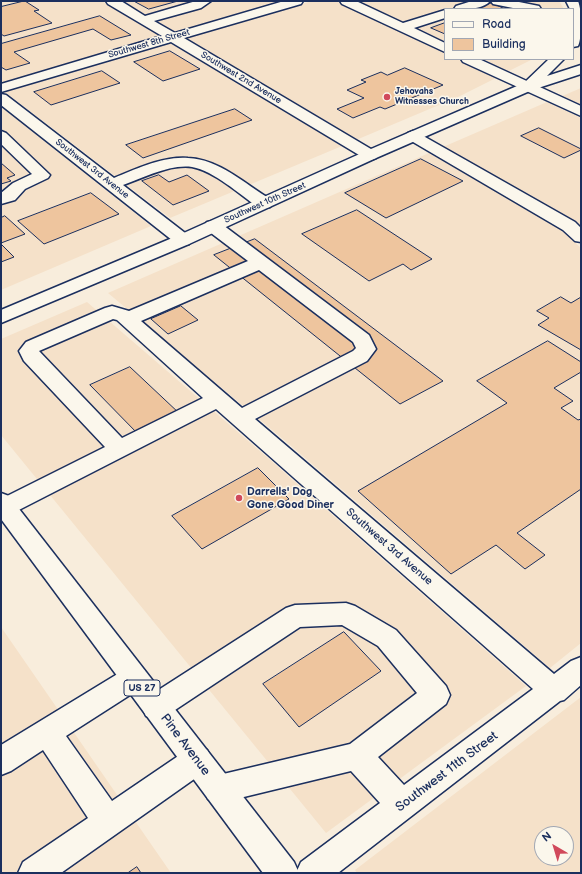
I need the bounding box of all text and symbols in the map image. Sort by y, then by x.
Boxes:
legend [444,8,574,60]
text: Road [482,17,511,32]
street label: Southwest 8th Street [107,27,191,61]
text: Building [482,37,526,52]
street label: Southwest 2nd Avenue [199,50,283,106]
place label: Jehovahs Witnesses Church [395,87,469,108]
marker: Jehovahs Witnesses Church [382,92,392,102]
street label: Southwest 3rd Avenue [53,137,131,201]
street label: Southwest 10th Street [223,180,307,226]
place label: Darrells' Dog Gone Good Diner [247,485,334,511]
marker: Darrells' Dog Gone Good Diner [234,493,244,503]
street label: Southwest 3rd Avenue [343,506,435,588]
road number: US 27 [124,680,160,696]
street label: Pine Avenue [157,711,213,779]
street label: Southwest 11th Street [393,728,501,816]
north arrow [534,826,574,866]
text: N [540,829,554,845]

